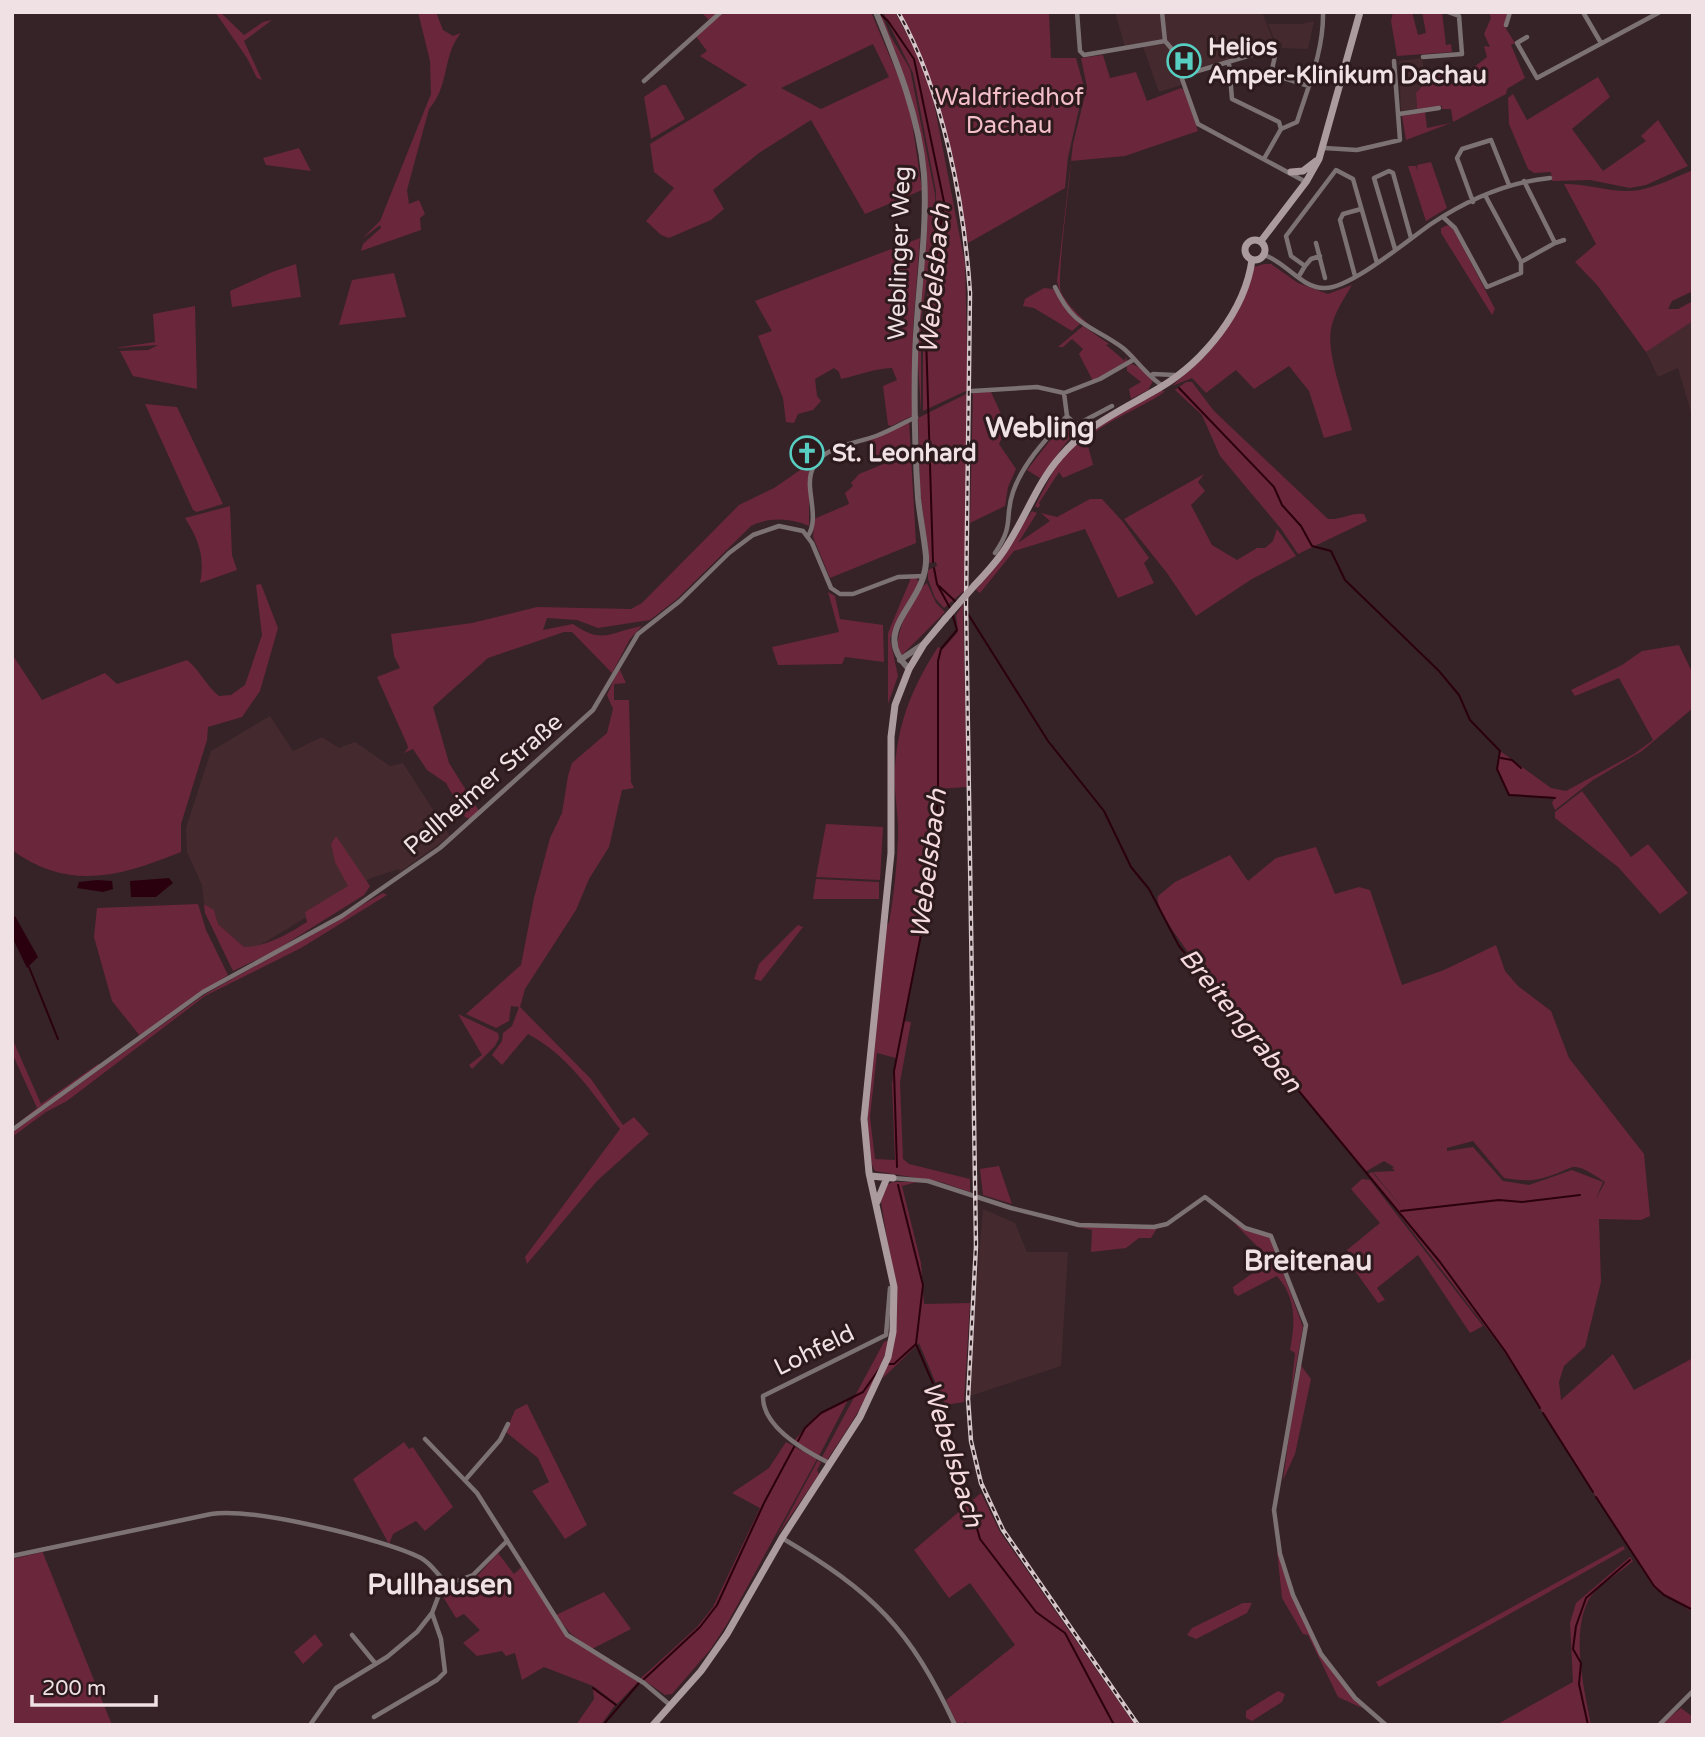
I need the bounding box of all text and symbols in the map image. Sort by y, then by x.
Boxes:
place label: Helios Amper-Klinikum Dachau [1208,33,1487,90]
hospital icon: Helios Amper-Klinikum Dachau [1165,42,1203,80]
park label: Waldfriedhof Dachau [934,83,1084,140]
street label: Weblinger Weg [882,165,917,341]
water label: Webelsbach [912,202,957,355]
district label: Webling [985,411,1095,445]
church icon: St. Leonhard [788,434,826,472]
place label: St. Leonhard [832,439,977,468]
street label: Pellheimer Straße [398,708,569,861]
water label: Webelsbach [904,786,953,941]
water label: Breitengraben [1173,942,1309,1100]
district label: Breitenau [1244,1244,1372,1278]
street label: Lohfeld [769,1319,859,1382]
water label: Webelsbach [916,1378,990,1532]
district label: Pullhausen [367,1568,513,1602]
scale bar [32,1664,156,1708]
text: 200 m [42,1676,106,1701]

